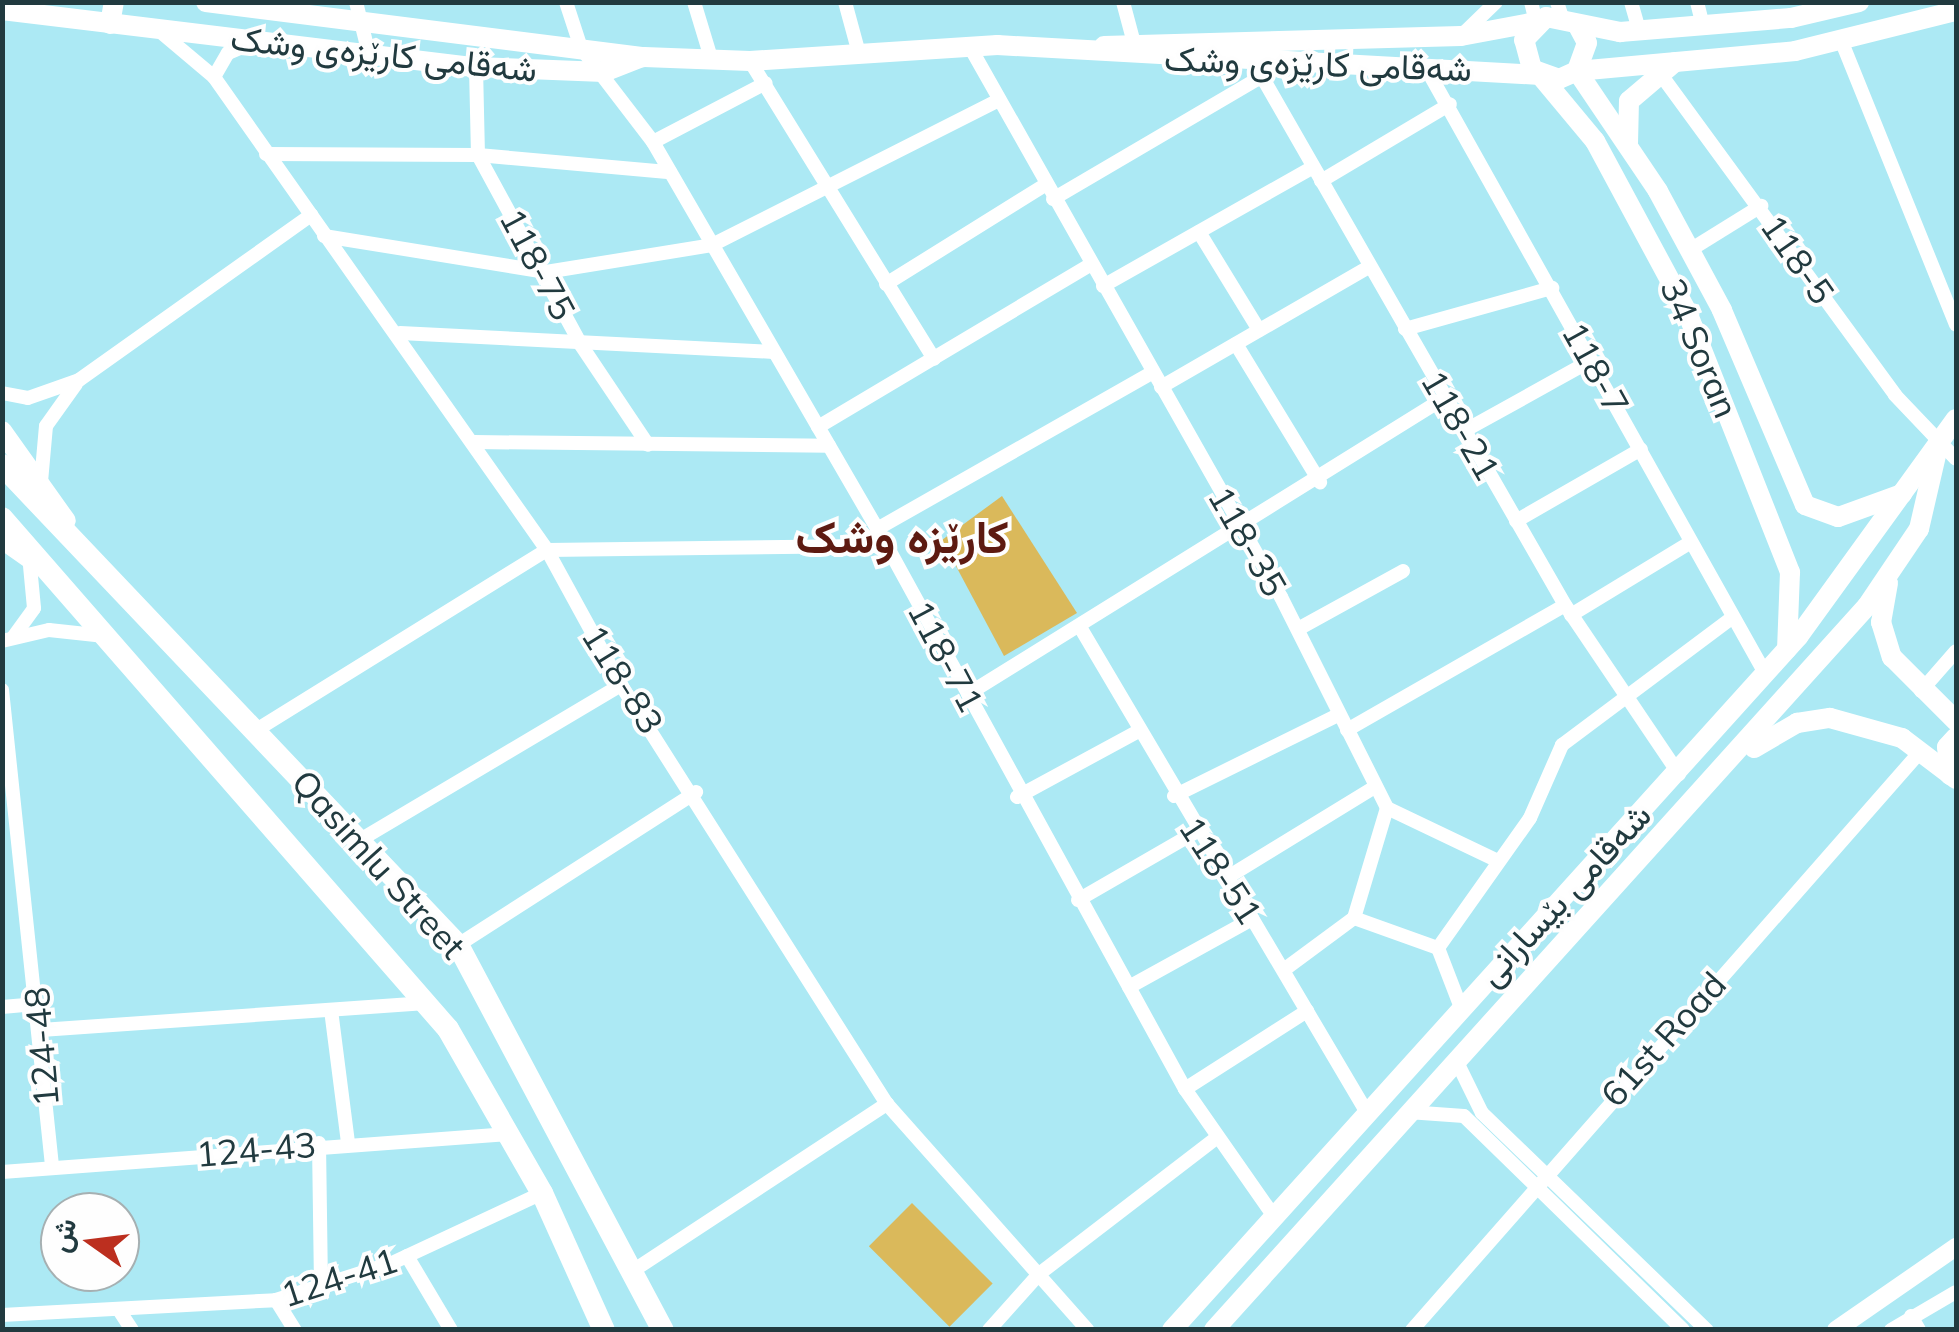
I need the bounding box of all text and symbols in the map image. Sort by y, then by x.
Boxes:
street label: شەقامی کارێزەی وشک [229,16,539,90]
street label: شەقامی کارێزەی وشک [1163,37,1473,89]
street label: 118-75 [491,201,585,327]
street label: 118-5 [1752,206,1844,312]
street label: 34 Soran [1652,272,1748,424]
street label: 118-7 [1554,315,1638,421]
street label: 118-21 [1413,363,1509,487]
street label: 118-35 [1200,479,1296,603]
district label: کارێزە وشک [795,510,1009,564]
street label: 118-71 [899,593,993,719]
street label: 118-83 [573,617,673,741]
street label: Qasimlu Street [283,761,475,967]
street label: شەقامی بێسارانی [1469,794,1659,994]
street label: 118-51 [1171,808,1271,932]
street label: 61st Road [1592,963,1734,1115]
street label: 124-48 [15,985,67,1109]
street label: 124-43 [194,1123,318,1175]
north arrow [40,1192,140,1292]
text: ش [41,1215,83,1256]
street label: 124-41 [275,1238,403,1316]

